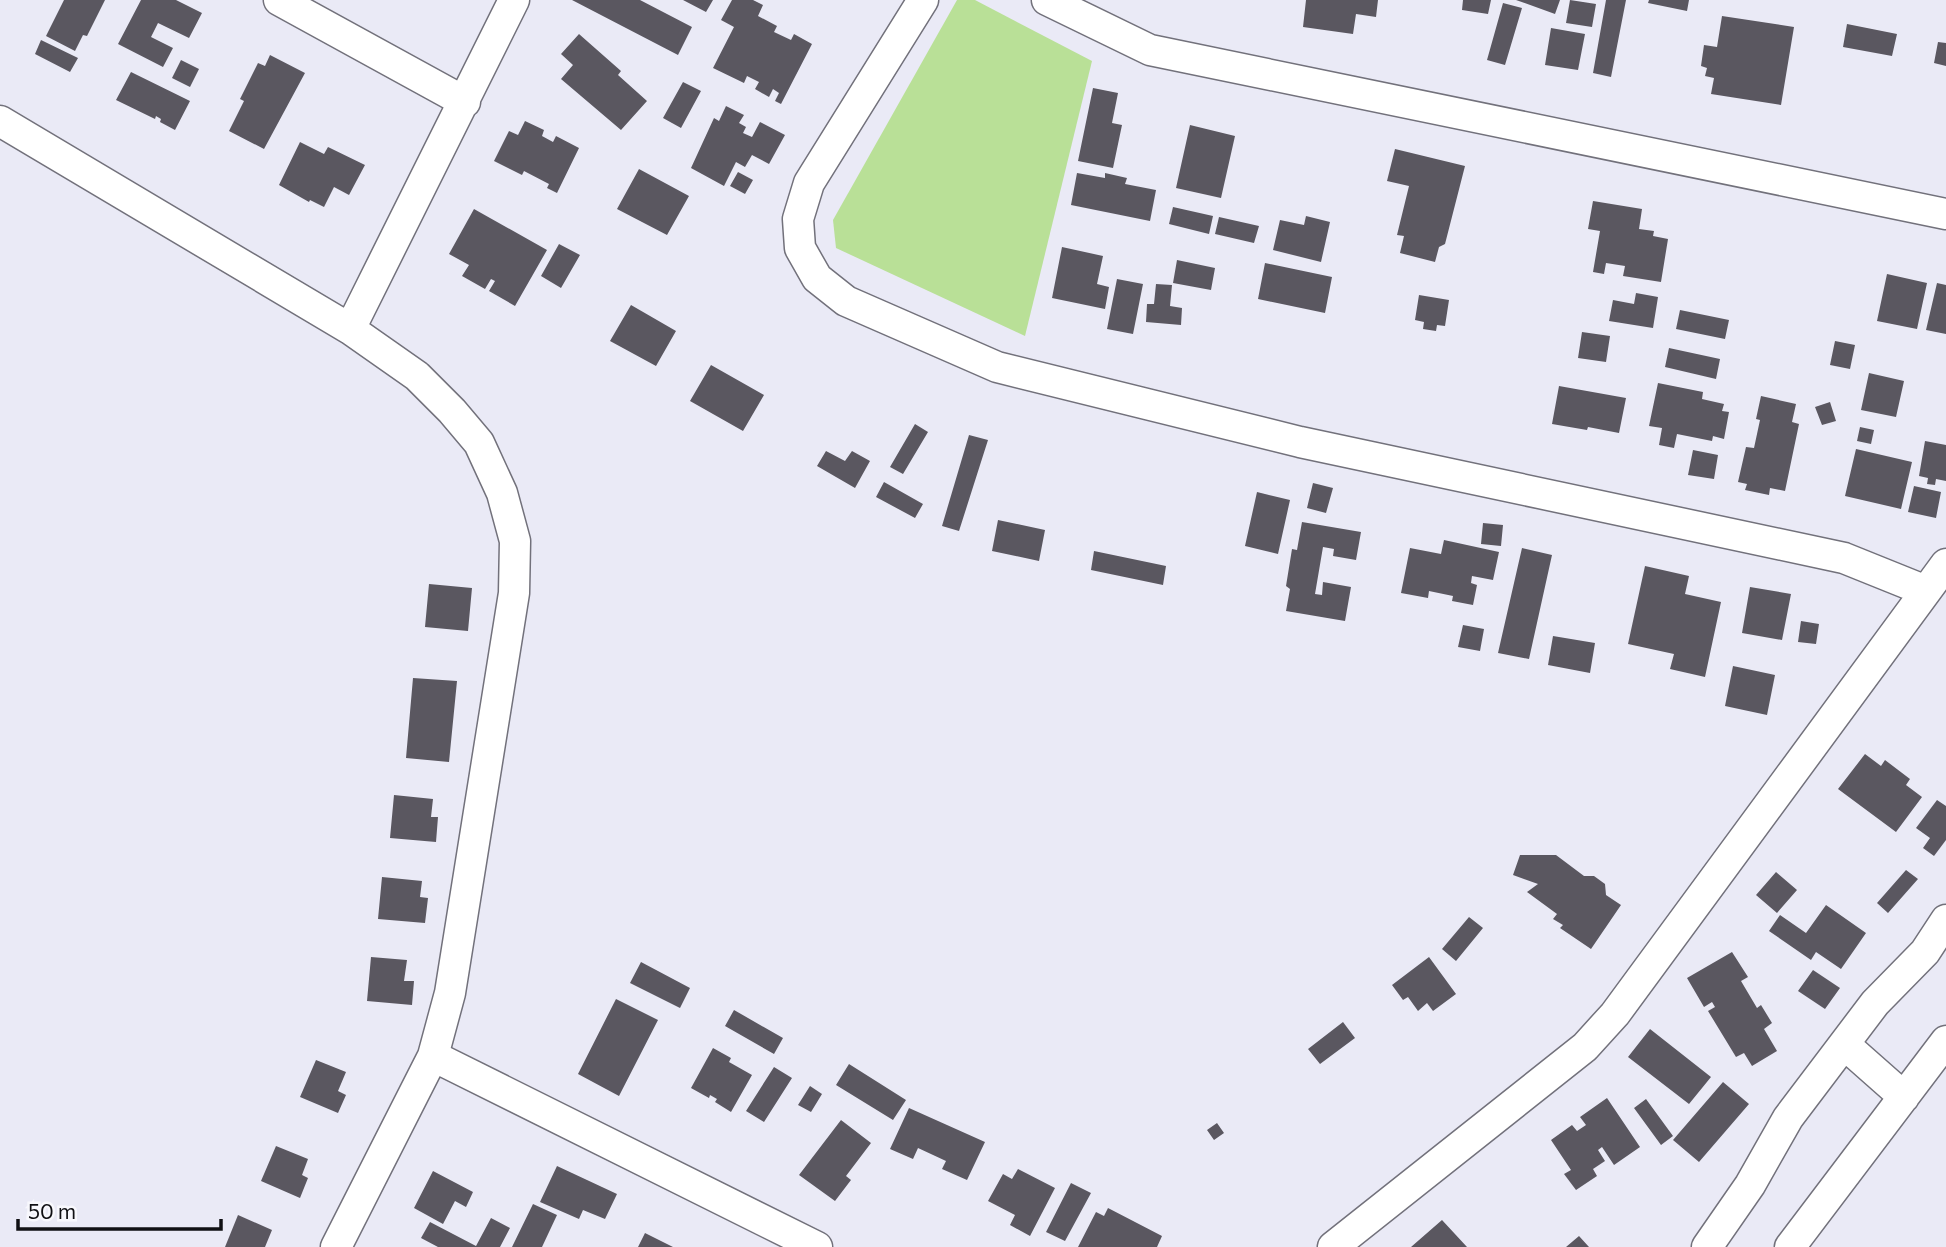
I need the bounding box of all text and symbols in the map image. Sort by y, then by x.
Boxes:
scale bar [18,1188,220,1232]
text: 50 m [28,1198,76,1223]

